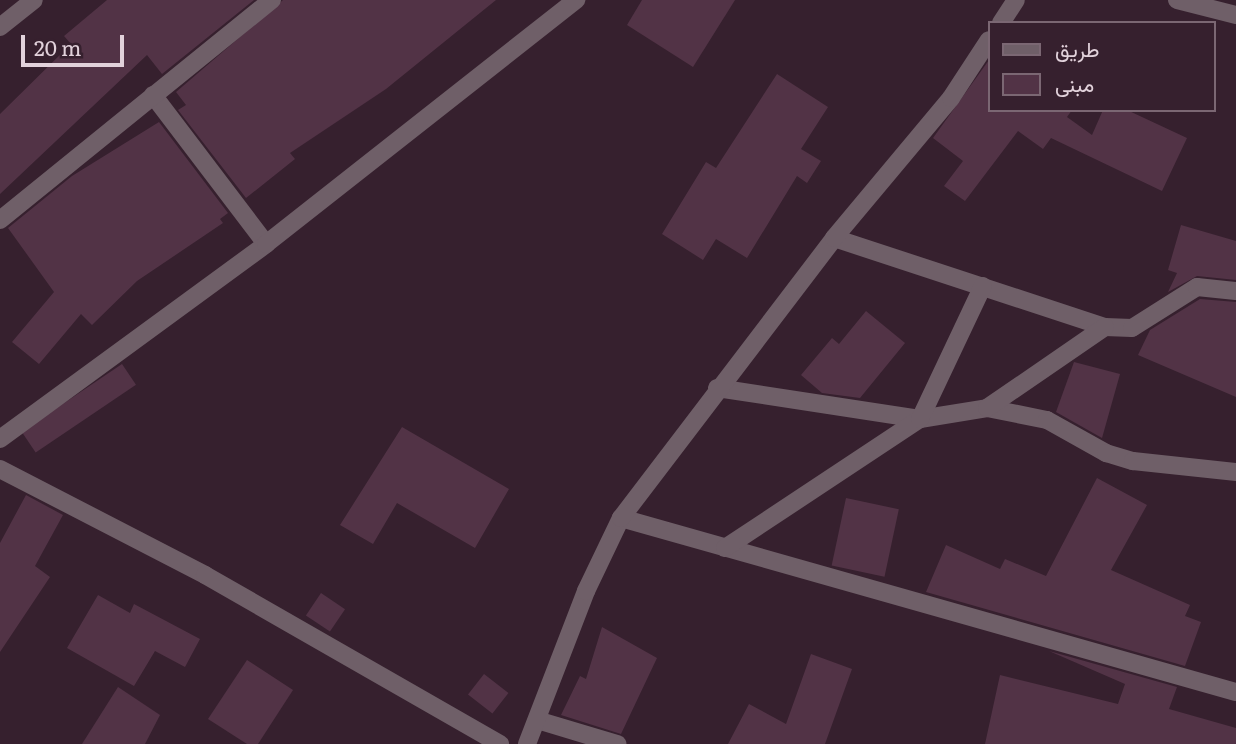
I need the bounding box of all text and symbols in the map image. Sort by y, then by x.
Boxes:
scale bar [24,21,128,65]
legend [988,21,1215,112]
text: 20 m [34,31,81,62]
text: طريق [1055,32,1100,63]
text: مبنى [1055,67,1094,98]

